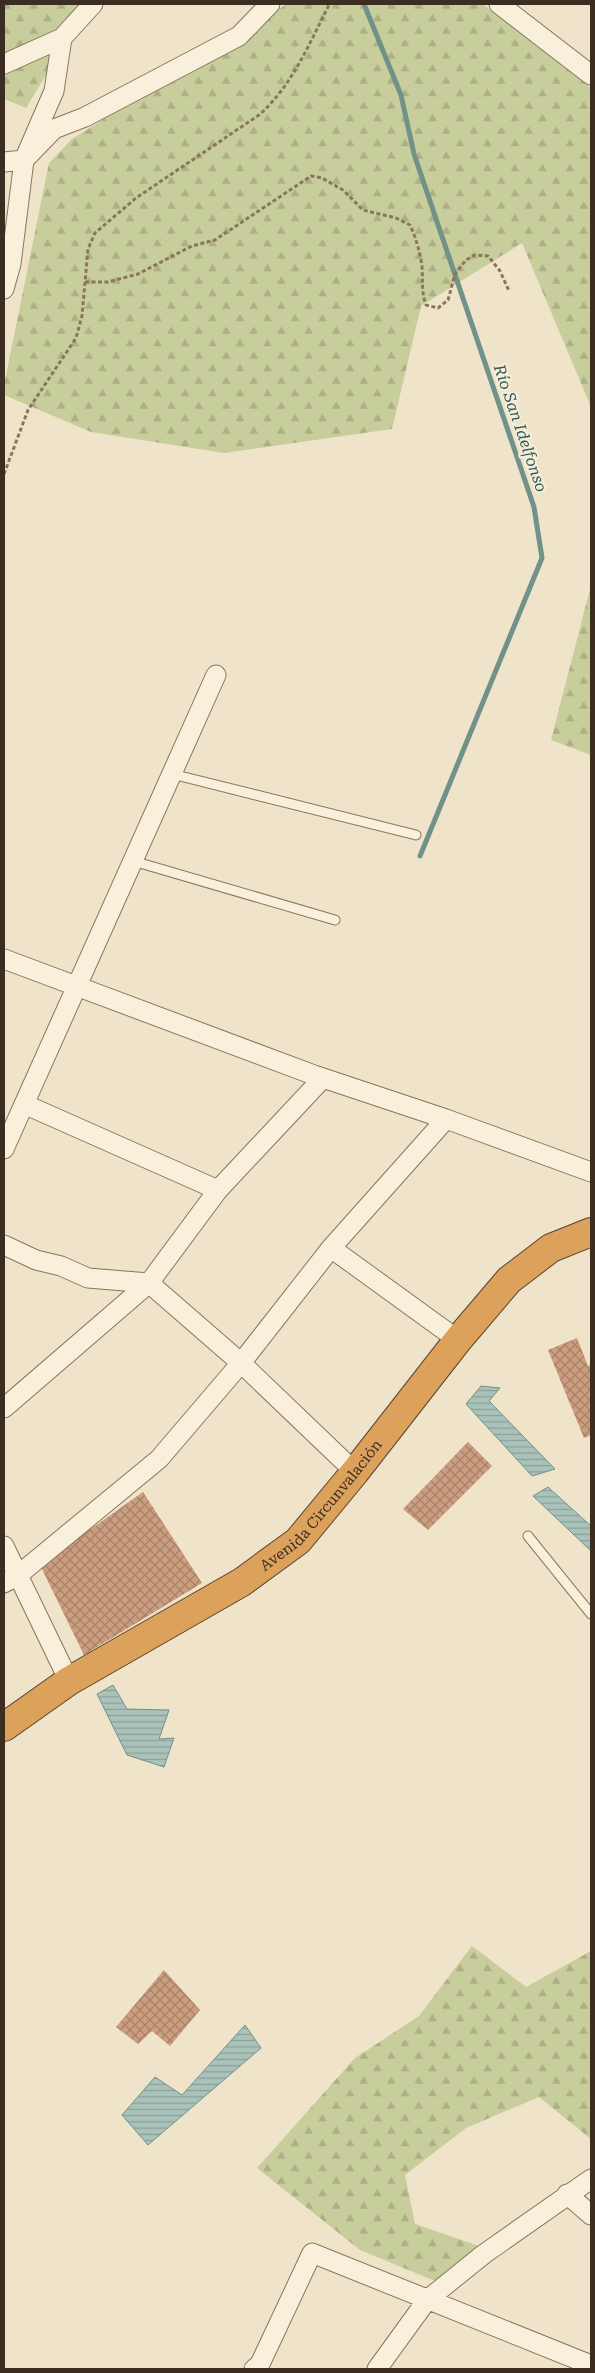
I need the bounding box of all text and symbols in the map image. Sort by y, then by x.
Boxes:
water label: Río San Idelfonso [489,361,551,494]
street label: Avenida Circunvalación [256,1436,386,1575]

